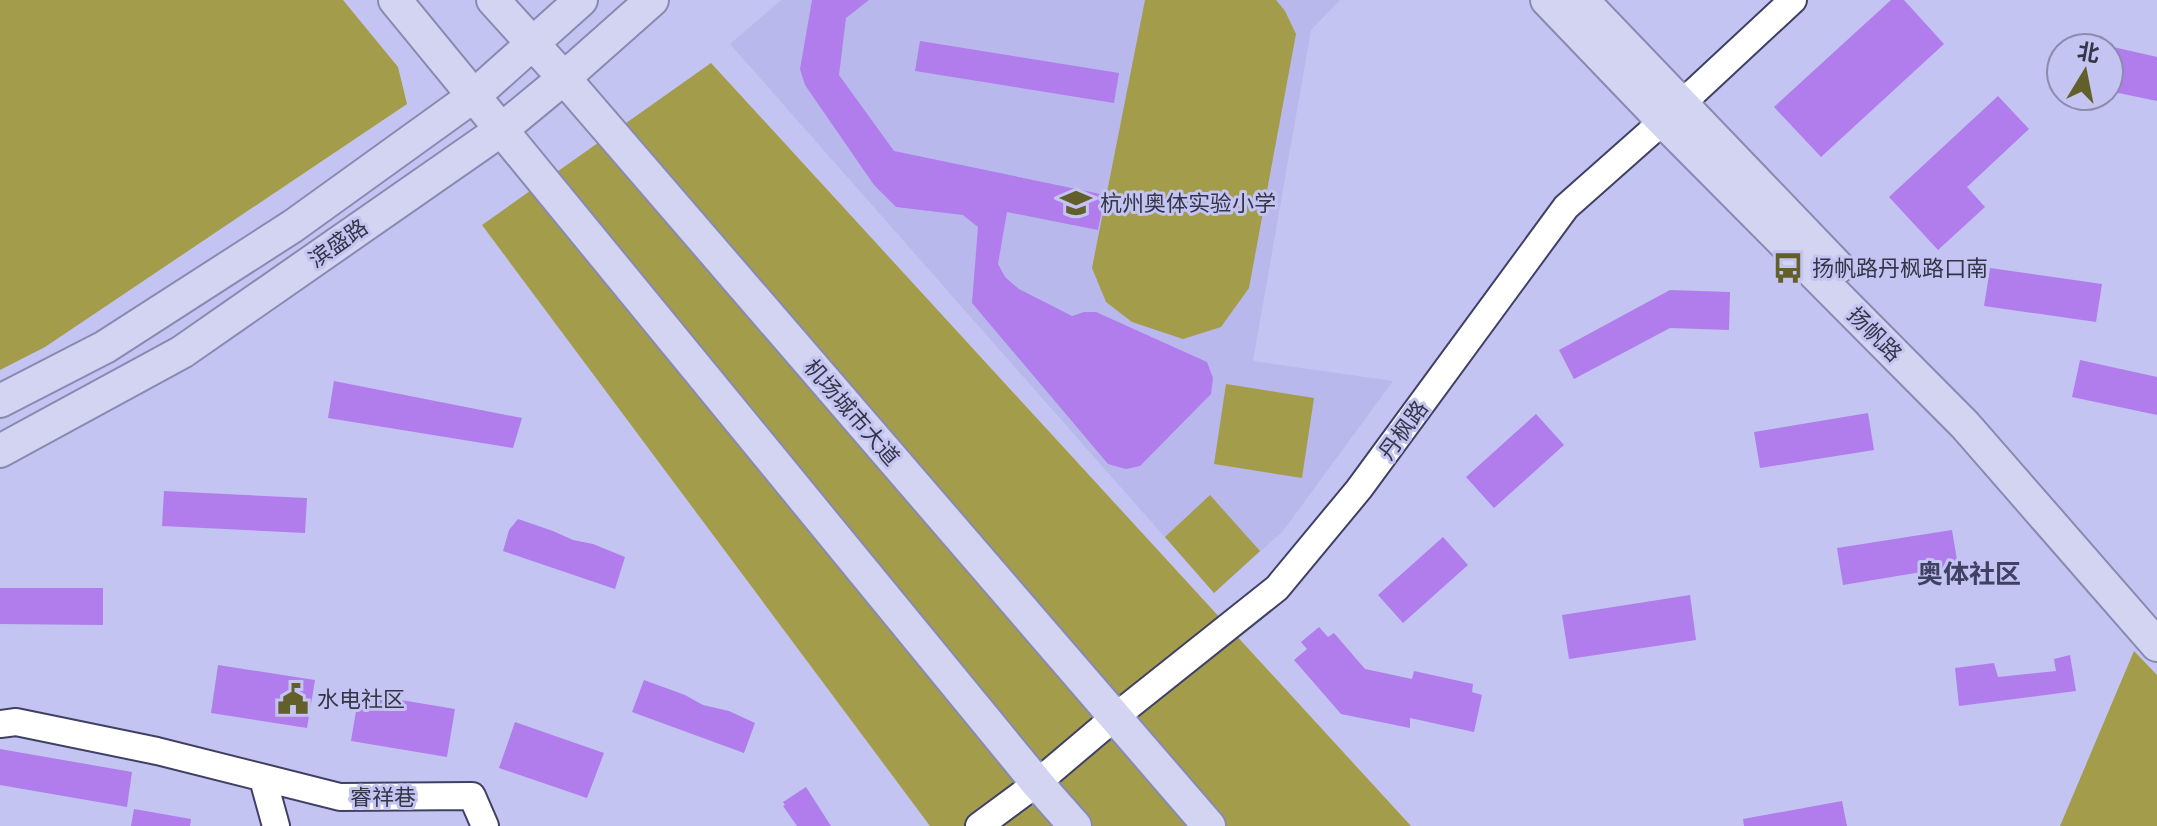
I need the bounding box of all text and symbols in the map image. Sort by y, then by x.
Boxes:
north arrow [2045,32,2125,112]
text: 北 [2075,34,2102,71]
school or university icon: 杭州奥体实验小学 [1059,186,1093,220]
place label: 杭州奥体实验小学 [1100,186,1276,220]
street label: 滨盛路 [301,210,375,276]
bus stop icon: 扬帆路丹枫路口南 [1771,251,1805,285]
place label: 扬帆路丹枫路口南 [1812,251,1988,285]
street label: 扬帆路 [1840,299,1910,369]
street label: 机场城市大道 [796,351,908,473]
street label: 丹枫路 [1370,393,1436,467]
district label: 奥体社区 [1917,554,2021,593]
public building icon: 水电社区 [276,682,310,716]
place label: 水电社区 [317,682,405,716]
street label: 睿祥巷 [350,780,416,814]

